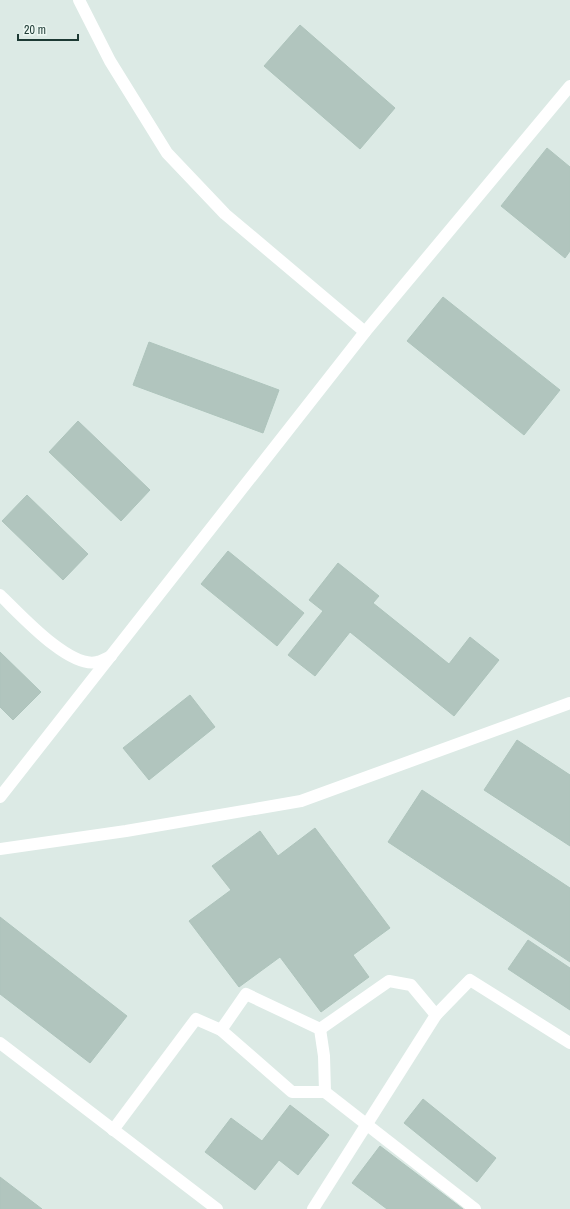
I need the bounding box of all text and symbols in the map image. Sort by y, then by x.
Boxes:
scale bar [18,16,78,42]
text: 20 m [24,22,46,38]

